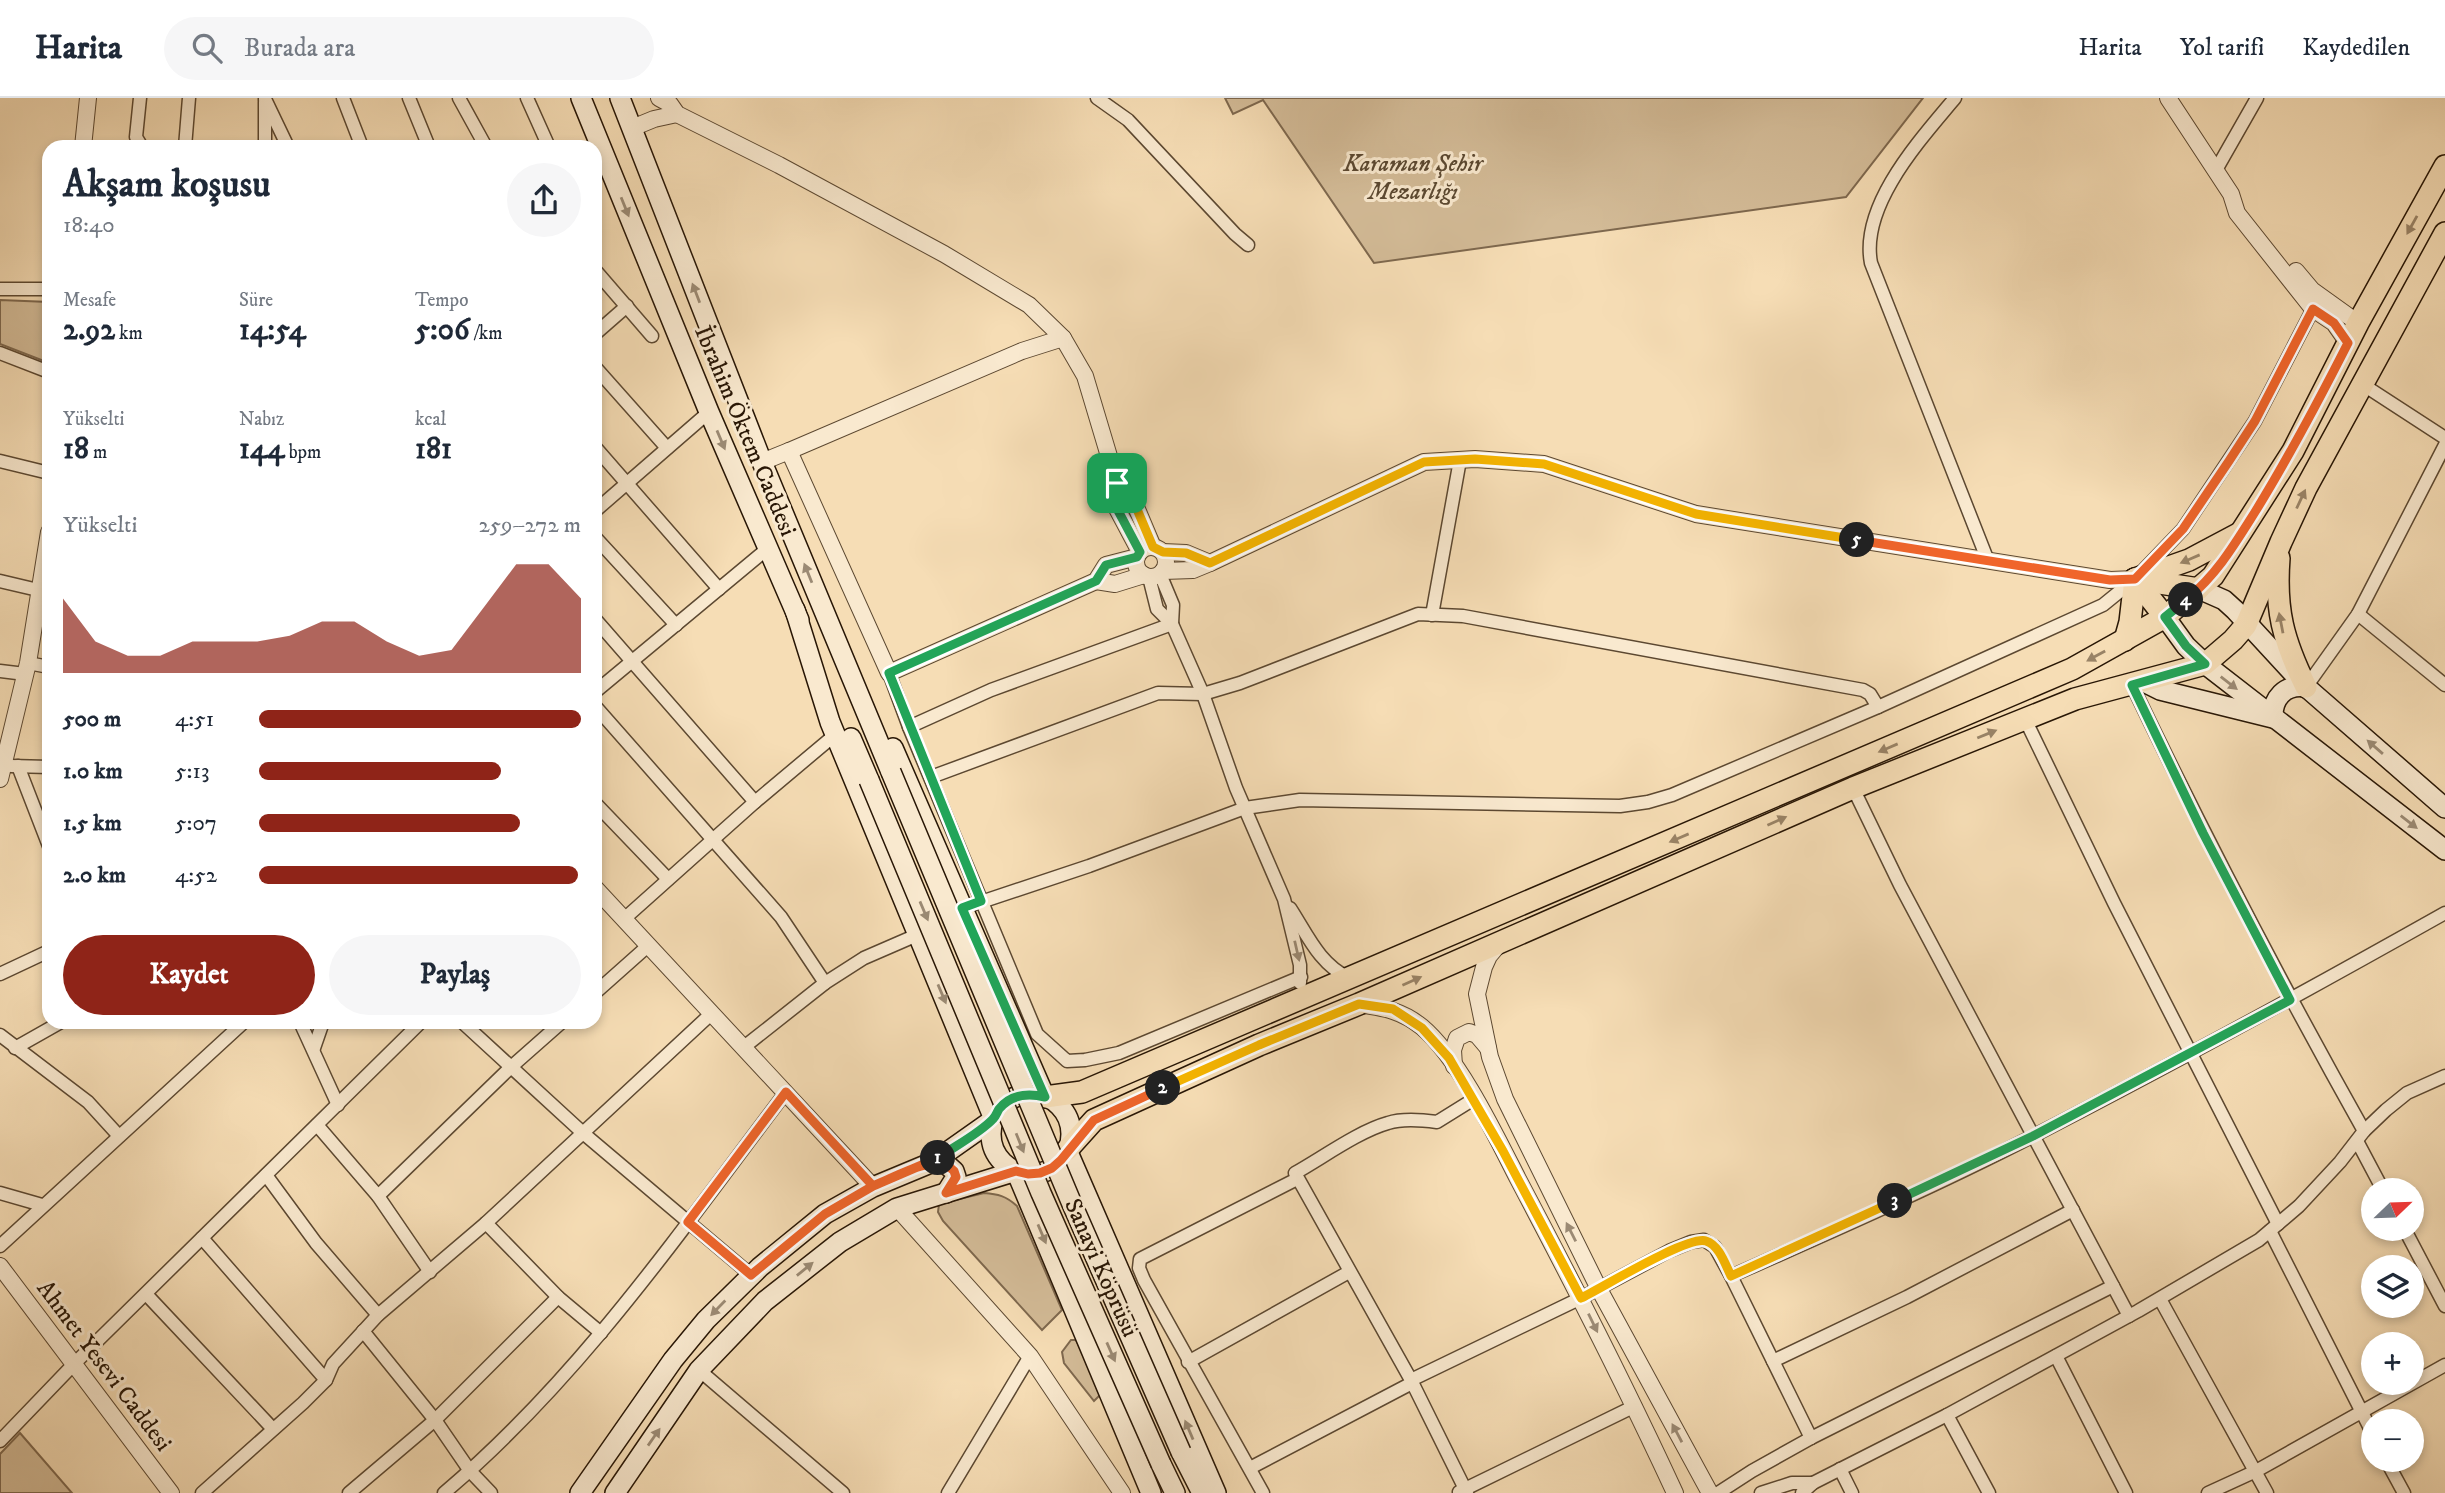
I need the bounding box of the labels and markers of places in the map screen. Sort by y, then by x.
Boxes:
pin [1087,453,1147,513]
pin: 5 [1840,522,1874,558]
pin: 4 [2168,582,2204,618]
pin: 2 [1146,1070,1180,1105]
pin: 1 [920,1140,956,1176]
pin: 3 [1878,1184,1912,1218]

